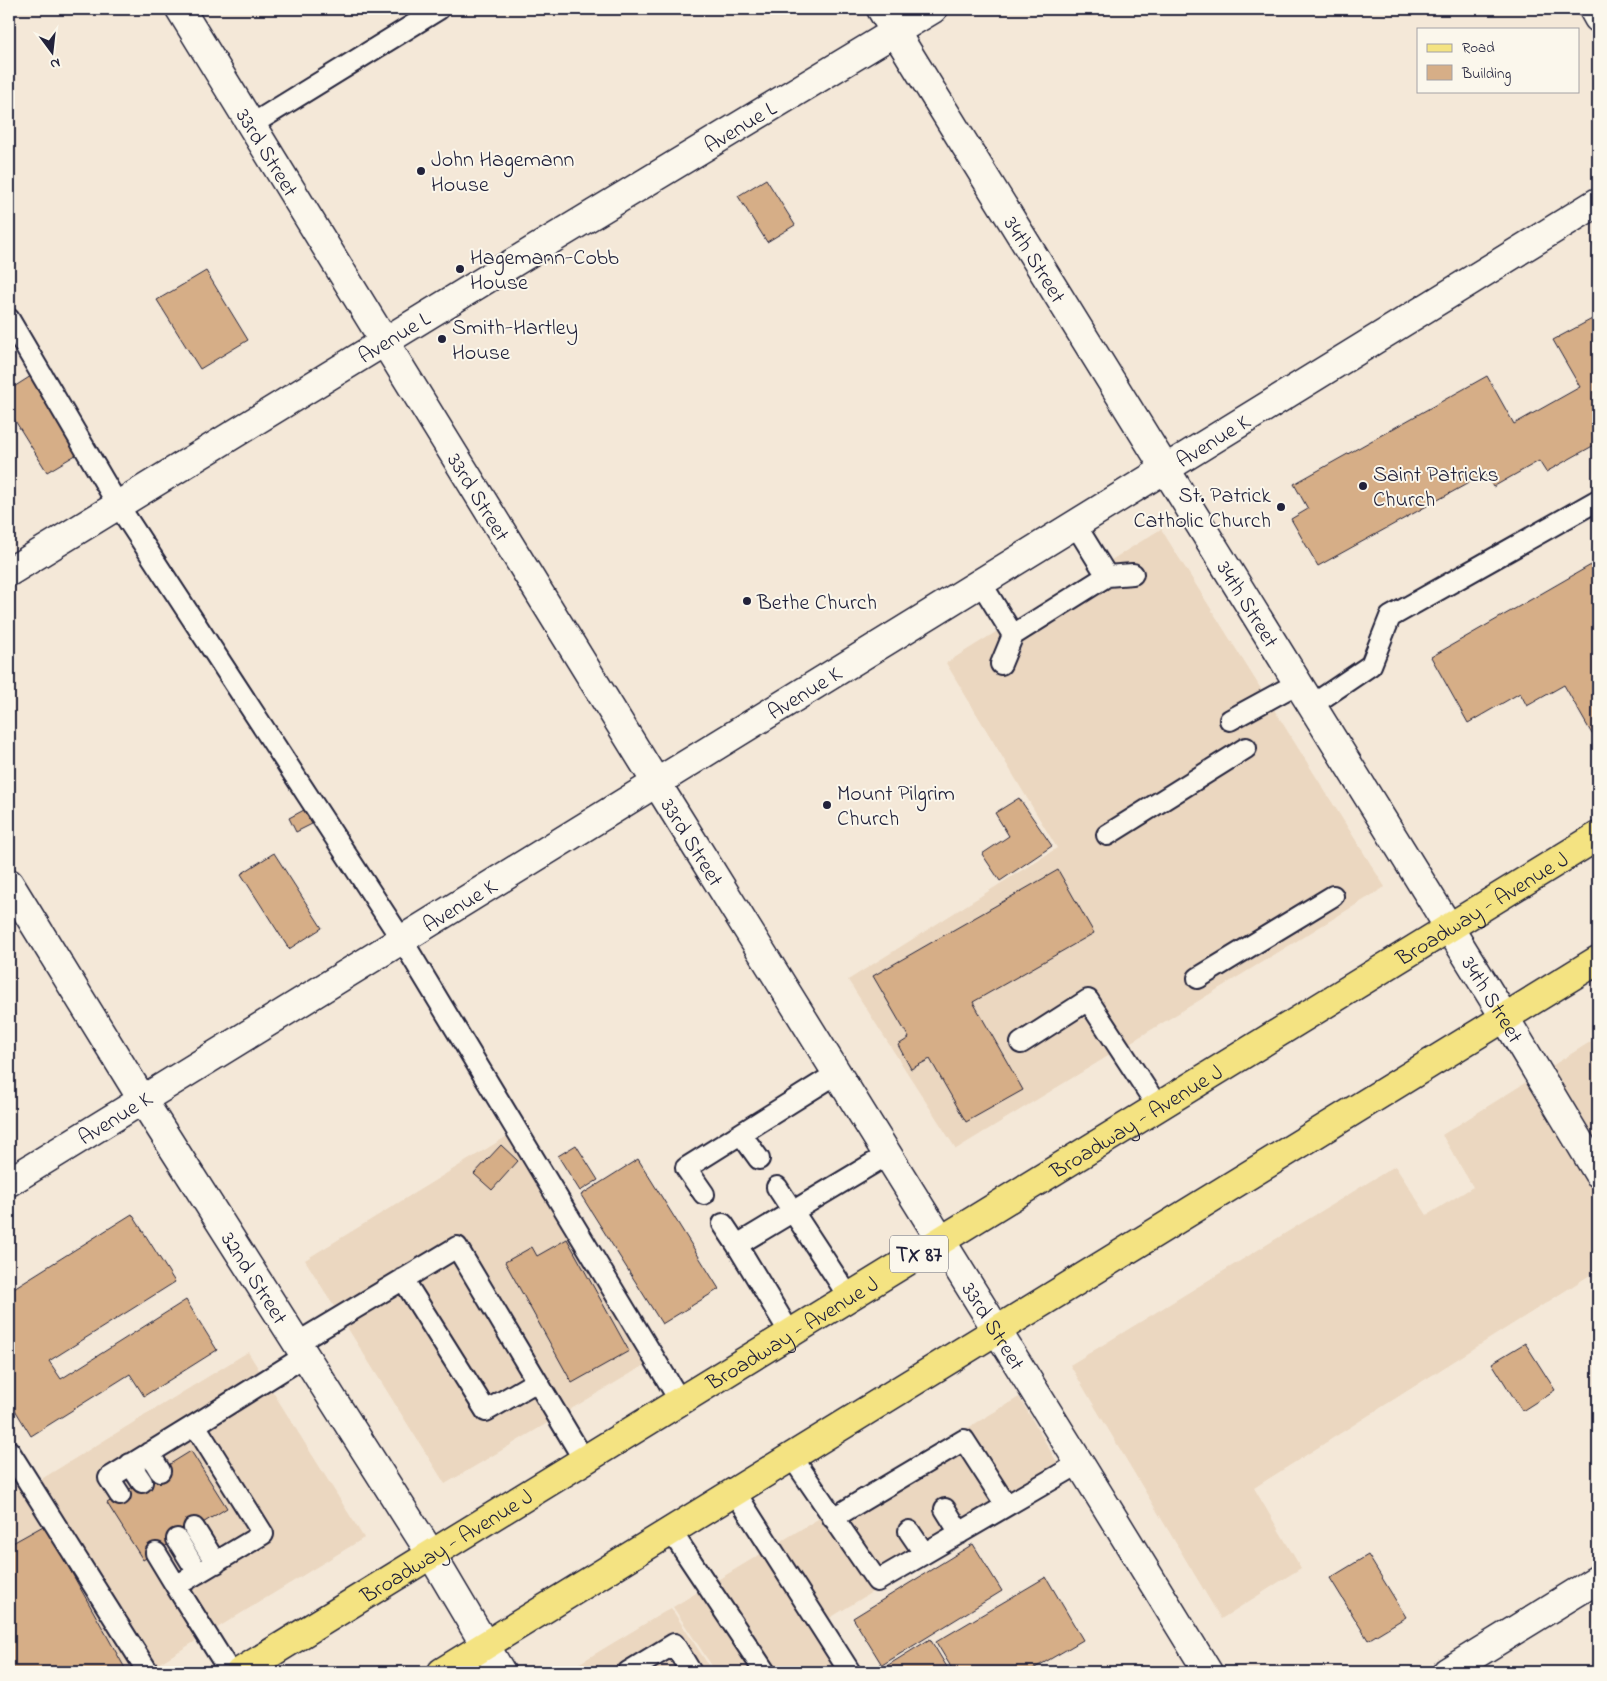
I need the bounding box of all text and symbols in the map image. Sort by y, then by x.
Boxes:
north arrow [28,28,78,78]
legend [1417,28,1580,92]
text: Road [1462,37,1495,59]
text: N [48,52,62,74]
text: Building [1461,63,1511,86]
street label: Avenue L [699,94,784,163]
street label: 33rd Street [226,103,305,204]
place label: John Hagemann House [431,145,574,202]
marker: John Hagemann House [415,165,427,177]
street label: 34th Street [994,211,1073,311]
place label: Hagemann-Cobb House [470,243,619,300]
marker: Hagemann-Cobb House [454,263,466,275]
street label: Avenue L [353,304,438,373]
place label: Smith-Hartley House [452,313,578,370]
marker: Smith-Hartley House [436,333,448,345]
street label: Avenue K [1171,407,1258,477]
street label: 33rd Street [437,448,516,549]
place label: Saint Patricks Church [1373,460,1499,517]
marker: Saint Patricks Church [1357,480,1369,492]
place label: St. Patrick Catholic Church [1133,481,1271,538]
marker: St. Patrick Catholic Church [1275,501,1287,513]
street label: 34th Street [1207,555,1286,655]
place label: Bethe Church [756,588,877,620]
marker: Bethe Church [741,595,753,607]
street label: Avenue K [762,659,849,729]
place label: Mount Pilgrim Church [837,779,955,836]
street label: 33rd Street [651,793,730,894]
marker: Mount Pilgrim Church [821,799,833,811]
street label: Broadway - Avenue J [1390,845,1576,976]
street label: Avenue K [418,872,504,942]
street label: 34th Street [1452,951,1530,1051]
street label: Broadway - Avenue J [1044,1058,1230,1189]
street label: Avenue K [73,1084,160,1155]
street label: 32nd Street [211,1226,295,1332]
road number: TX 87 [890,1236,948,1272]
street label: Broadway - Avenue J [700,1270,886,1401]
street label: 33rd Street [952,1277,1031,1378]
street label: Broadway - Avenue J [354,1482,540,1614]

